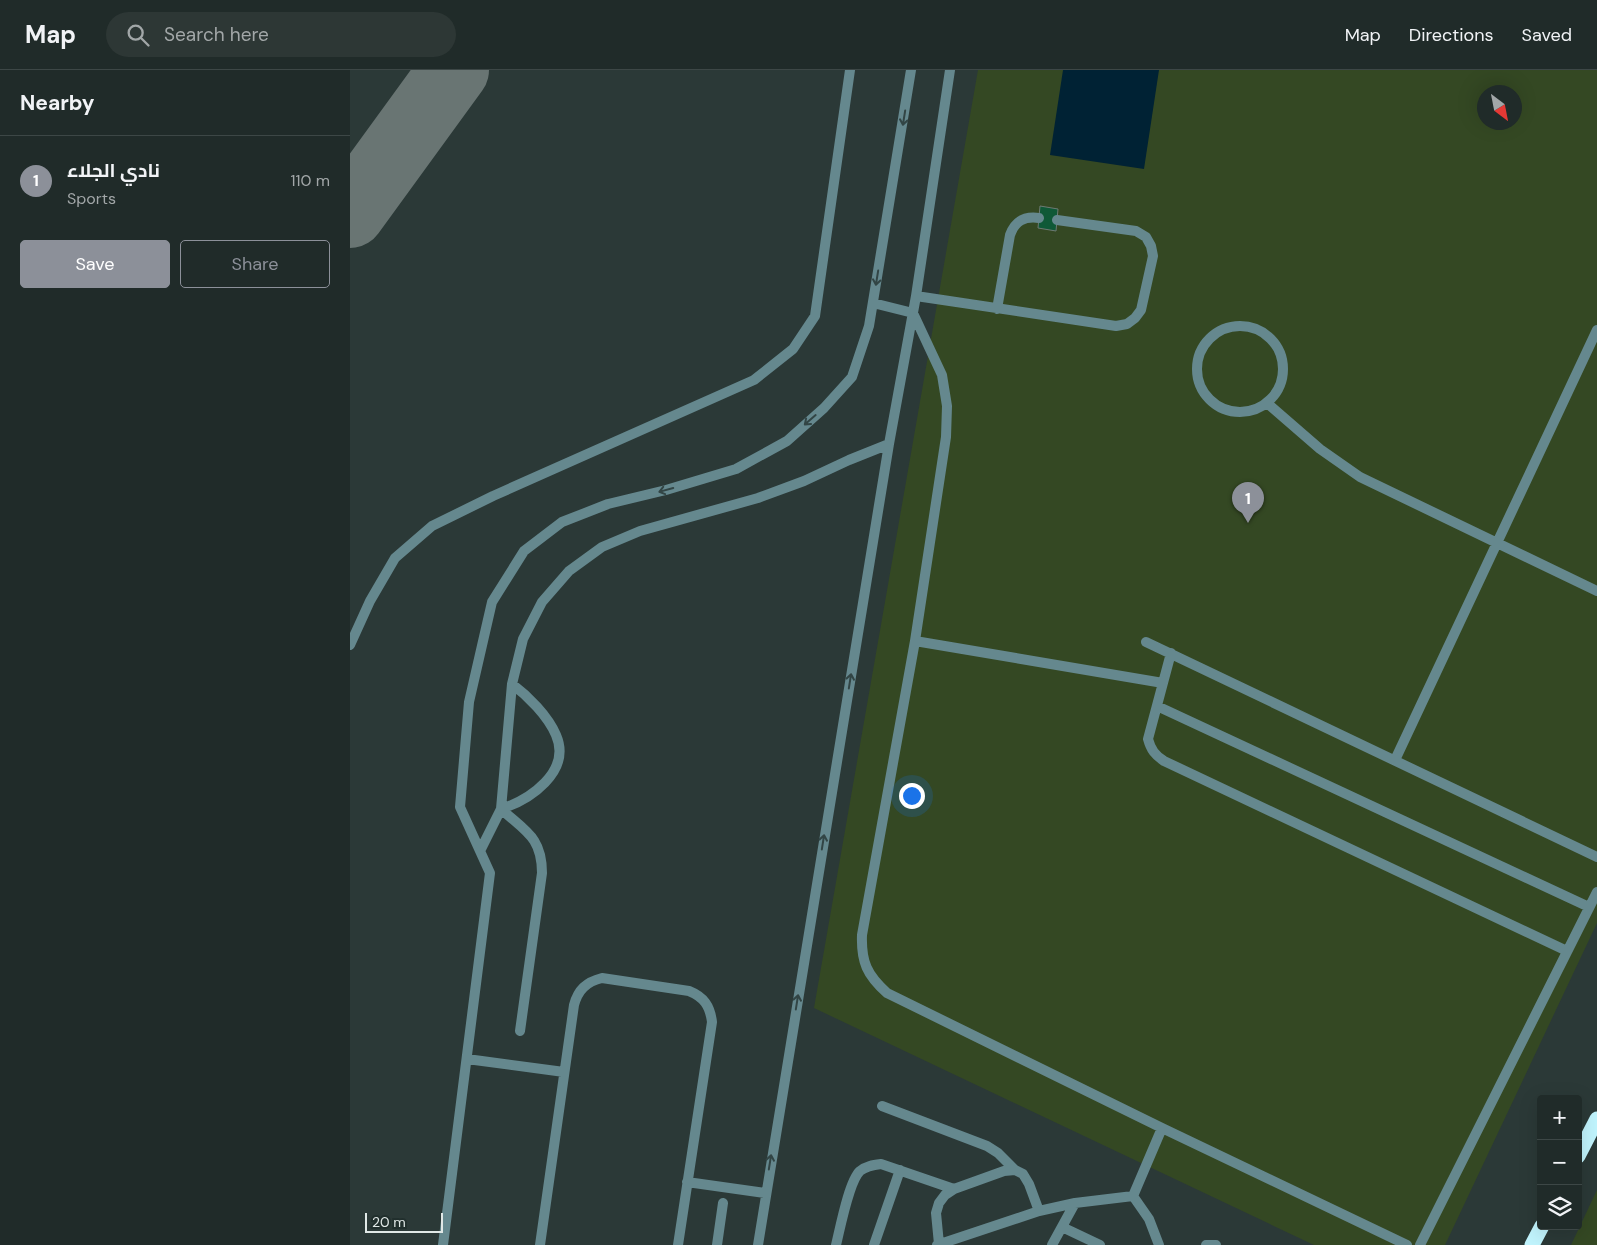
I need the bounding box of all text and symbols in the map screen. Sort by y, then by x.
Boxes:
search box [106,12,456,57]
text: Map [25,19,76,50]
icon: search [124,21,152,49]
text: Search here [164,22,269,47]
text: Map [1345,23,1381,47]
text: Directions [1409,23,1494,47]
text: Saved [1522,23,1572,47]
north arrow [1477,85,1522,130]
text: Nearby [20,89,94,117]
one-way arrow [898,110,908,126]
text: نادي الجلاء [67,158,160,183]
text: 1 [33,170,39,191]
text: 110 m [291,170,330,191]
text: Sports [67,188,116,209]
button: Save [20,240,170,288]
button: Share [180,240,330,288]
one-way arrow [872,270,882,286]
one-way arrow [804,415,817,426]
pin: 1 [1232,482,1264,523]
one-way arrow [658,485,674,495]
one-way arrow [845,674,855,690]
your location [899,783,925,809]
one-way arrow [819,834,829,850]
one-way arrow [792,994,802,1010]
map controls [1537,1095,1582,1230]
button: + [1537,1095,1582,1140]
button: − [1537,1140,1582,1185]
one-way arrow [766,1155,776,1171]
button: layers [1537,1185,1582,1230]
scale bar [365,1210,442,1233]
text: 20 m [372,1213,406,1231]

